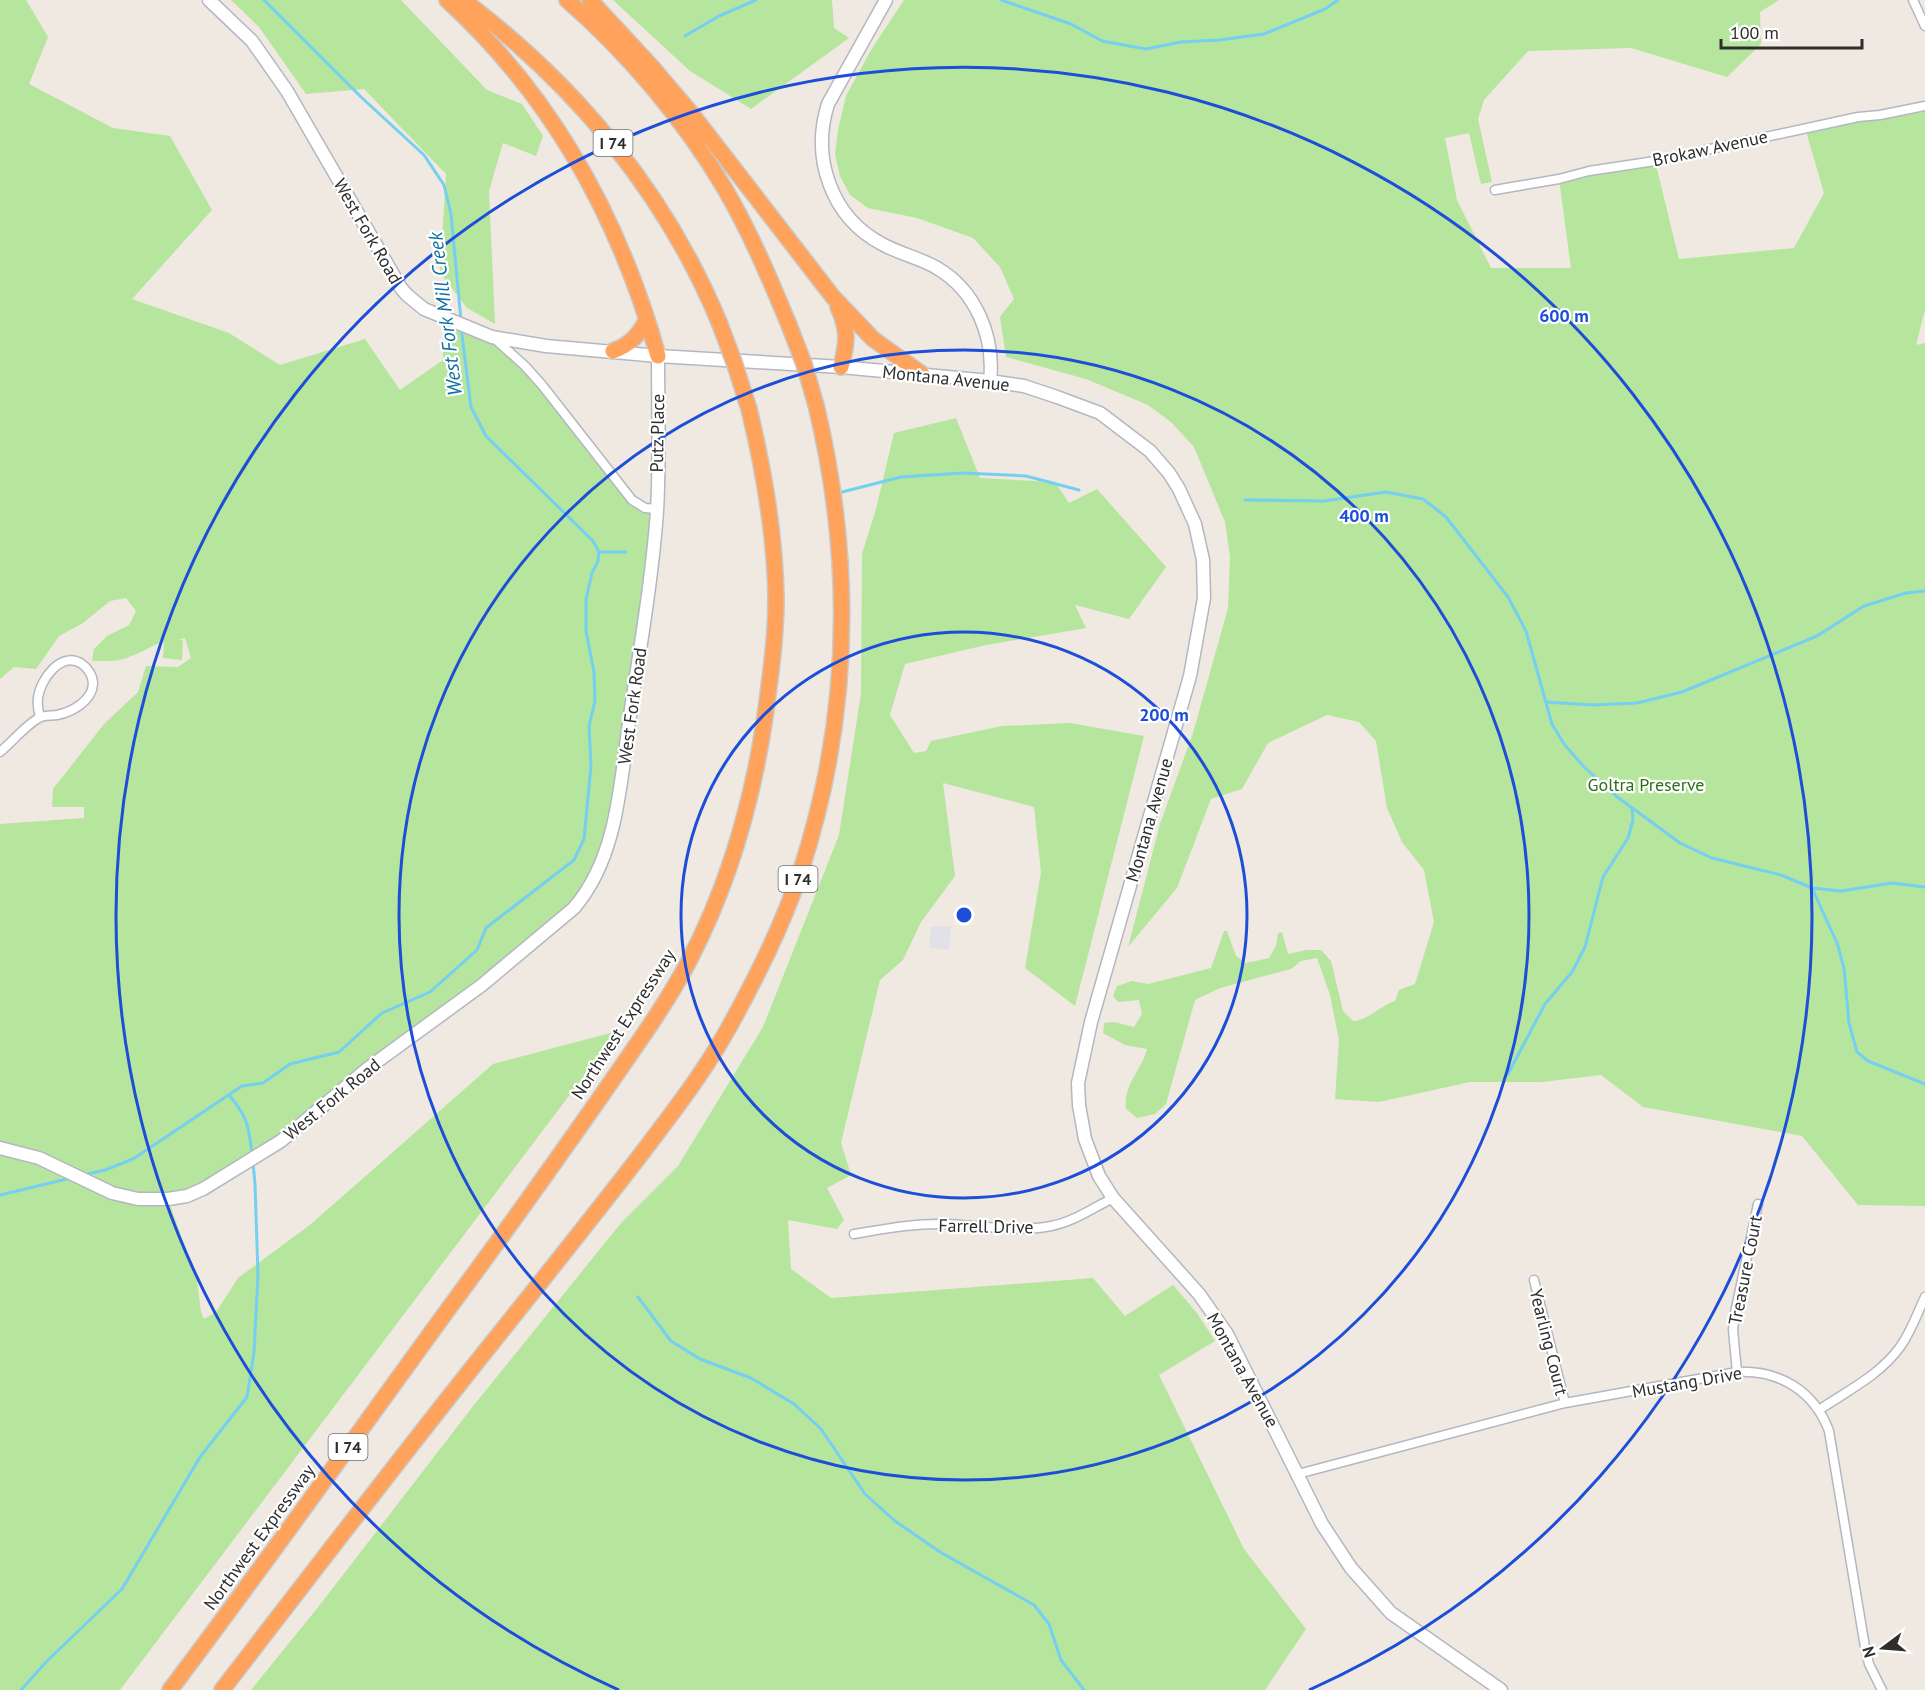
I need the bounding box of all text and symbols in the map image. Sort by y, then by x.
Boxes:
scale bar [1721,12,1862,50]
text: 100 m [1730,21,1779,44]
street label: Brokaw Avenue [1650,125,1770,171]
road number: I 74 [594,130,632,156]
street label: West Fork Road [329,174,407,288]
water label: West Fork Mill Creek [422,230,468,397]
text: 600 m [1539,304,1589,327]
street label: Montana Avenue [881,360,1011,396]
street label: Putz Place [645,393,669,473]
text: 400 m [1339,504,1389,527]
street label: West Fork Road [612,646,652,766]
text: 200 m [1139,703,1189,726]
street label: Montana Avenue [1120,755,1178,885]
park label: Goltra Preserve [1587,773,1705,796]
road number: I 74 [778,866,818,892]
centre of rings [954,905,974,925]
street label: Northwest Expressway [566,944,681,1104]
street label: West Fork Road [279,1053,385,1145]
street label: Treasure Court [1723,1213,1767,1327]
street label: Farrell Drive [938,1214,1034,1238]
street label: Yearling Court [1525,1286,1573,1398]
street label: Montana Avenue [1202,1308,1284,1432]
street label: Mustang Drive [1630,1361,1744,1403]
road number: I 74 [328,1434,368,1460]
street label: Northwest Expressway [198,1459,320,1614]
north arrow [1853,1618,1913,1678]
text: N [1858,1644,1880,1660]

